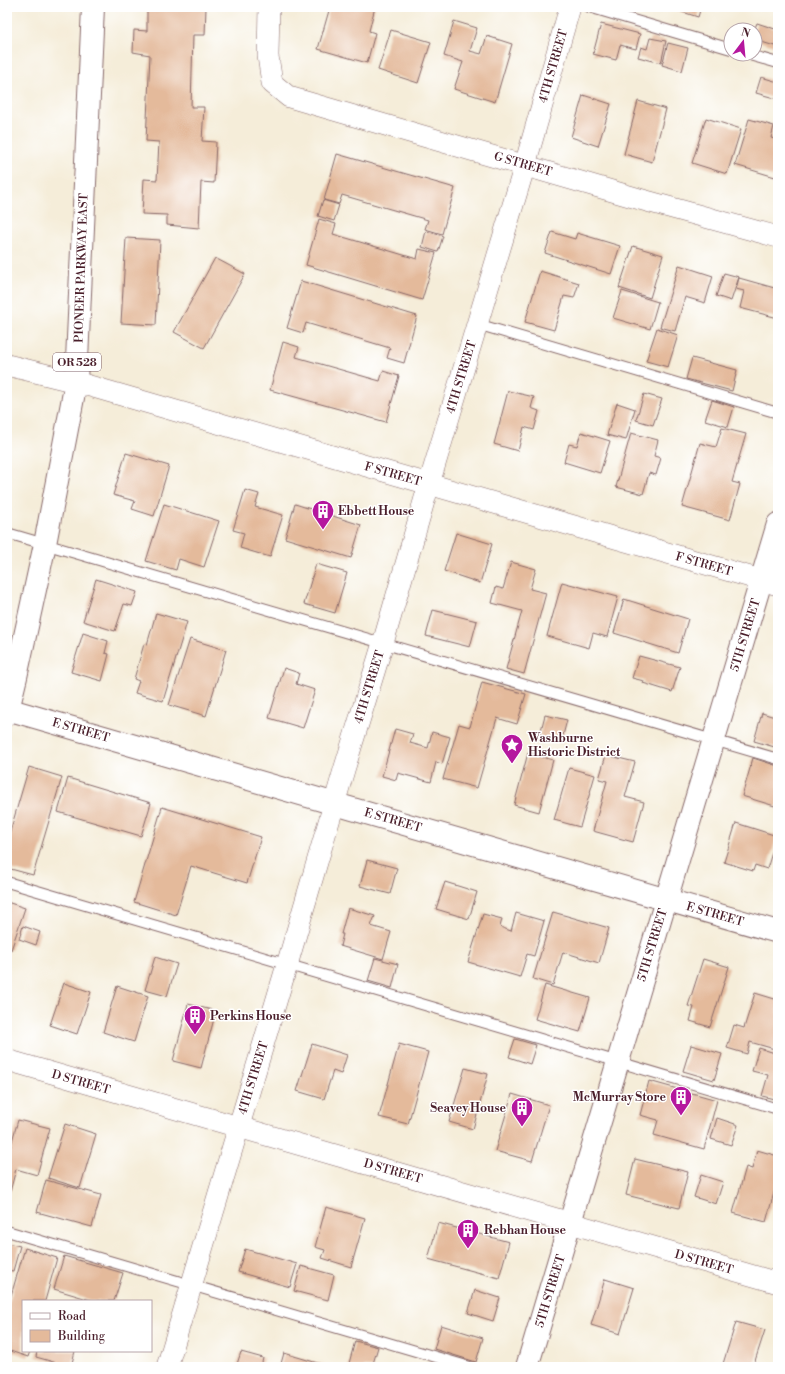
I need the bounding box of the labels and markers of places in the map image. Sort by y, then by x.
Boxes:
building icon: Ebbett House [310,498,336,531]
place label: Ebbett House [338,504,415,519]
place label: Washburne Historic District [527,731,621,760]
place icon: Washburne Historic District [499,732,525,765]
building icon: Perkins House [182,1003,208,1036]
place label: Perkins House [210,1009,292,1024]
building icon: McMurray Store [668,1084,694,1117]
place label: McMurray Store [573,1090,667,1105]
building icon: Seavey House [509,1095,535,1128]
place label: Seavey House [430,1101,507,1116]
building icon: Rebhan House [455,1217,481,1250]
place label: Rebhan House [484,1223,566,1238]

